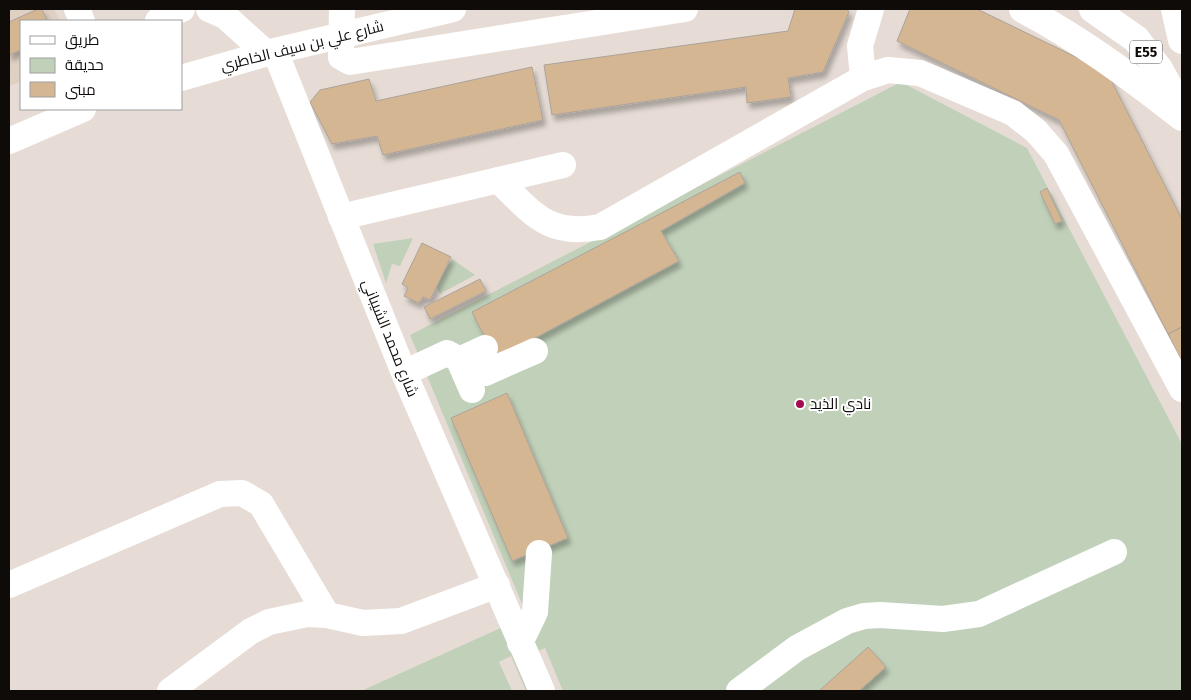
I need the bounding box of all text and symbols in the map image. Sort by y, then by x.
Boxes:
street label: شارع علي بن سيف الخاطري [219,17,386,78]
legend [20,20,182,110]
text: طريق [65,31,99,50]
road number: E55 [1130,41,1162,64]
text: حديقة [65,56,104,74]
text: مبنى [65,81,96,100]
street label: شارع محمد الشيباني [355,276,422,401]
place label: نادي الذيد [810,395,871,416]
marker: نادي الذيد [794,398,806,410]

